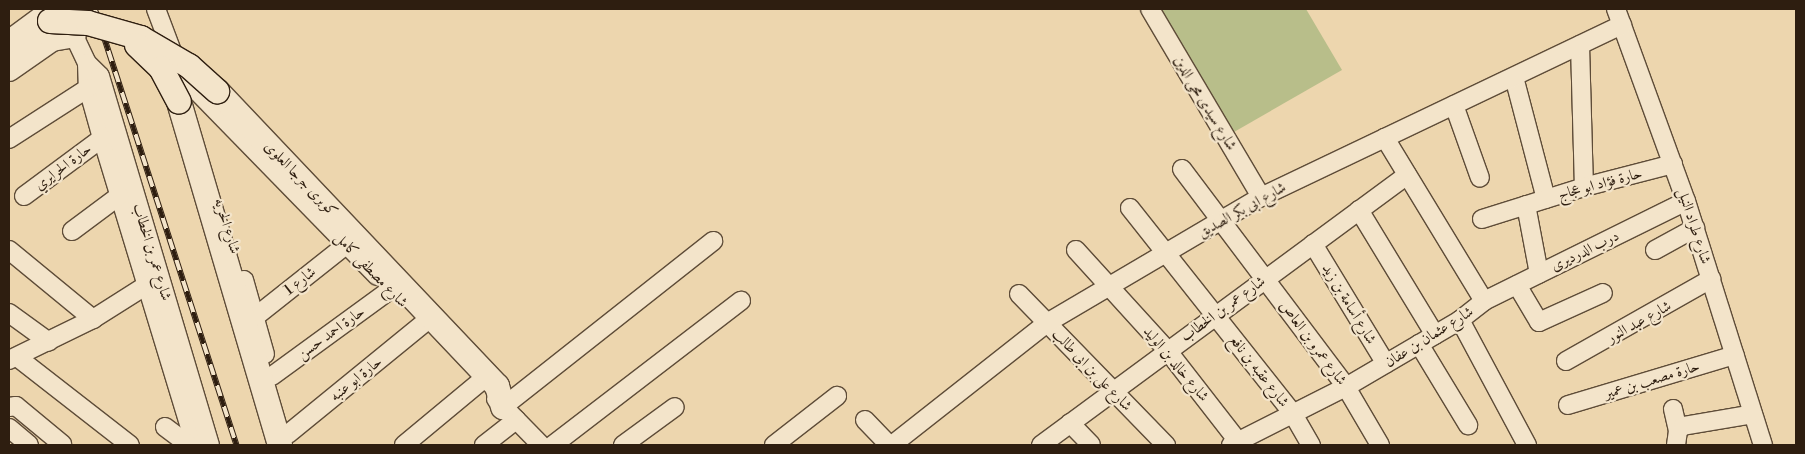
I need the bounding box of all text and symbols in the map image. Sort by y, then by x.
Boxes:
street label: شارع سيدى محى الدين [1170,52,1240,154]
street label: كوبرى جرجا العلوى [260,137,342,221]
street label: حارة الحرايري [31,140,95,194]
street label: حارة فؤاد ابو عجاج [1556,164,1644,204]
street label: شارع ابى بكر الصديق [1195,178,1289,242]
street label: شارع طراد النيل [1673,186,1715,266]
street label: شارع الحريه [210,196,244,256]
street label: شارع عمر بن الخطاب [129,201,175,303]
street label: درب الدرديرى [1548,227,1622,275]
street label: شارع مصطفى كامل [331,229,411,311]
street label: شارع أسامة بن زيد [1318,261,1380,347]
street label: شارع 1 [280,263,320,299]
street label: شارع عمر بن الخطاب [1177,272,1269,346]
street label: شارع عمرو بن العاص [1275,297,1351,389]
street label: شارع عبد النور [1604,297,1674,347]
street label: حارة احمد حسن [294,302,368,364]
street label: شارع عثمان بن عفان [1381,303,1477,371]
street label: شارع خالد بن الوليد [1139,323,1213,405]
street label: شارع على بن ابى طالب [1048,325,1136,415]
street label: شارع عقبه بن نافع [1225,331,1293,411]
street label: حارة ابو عنبه [326,353,386,405]
street label: حارة مصعب بن عمير [1602,357,1702,403]

